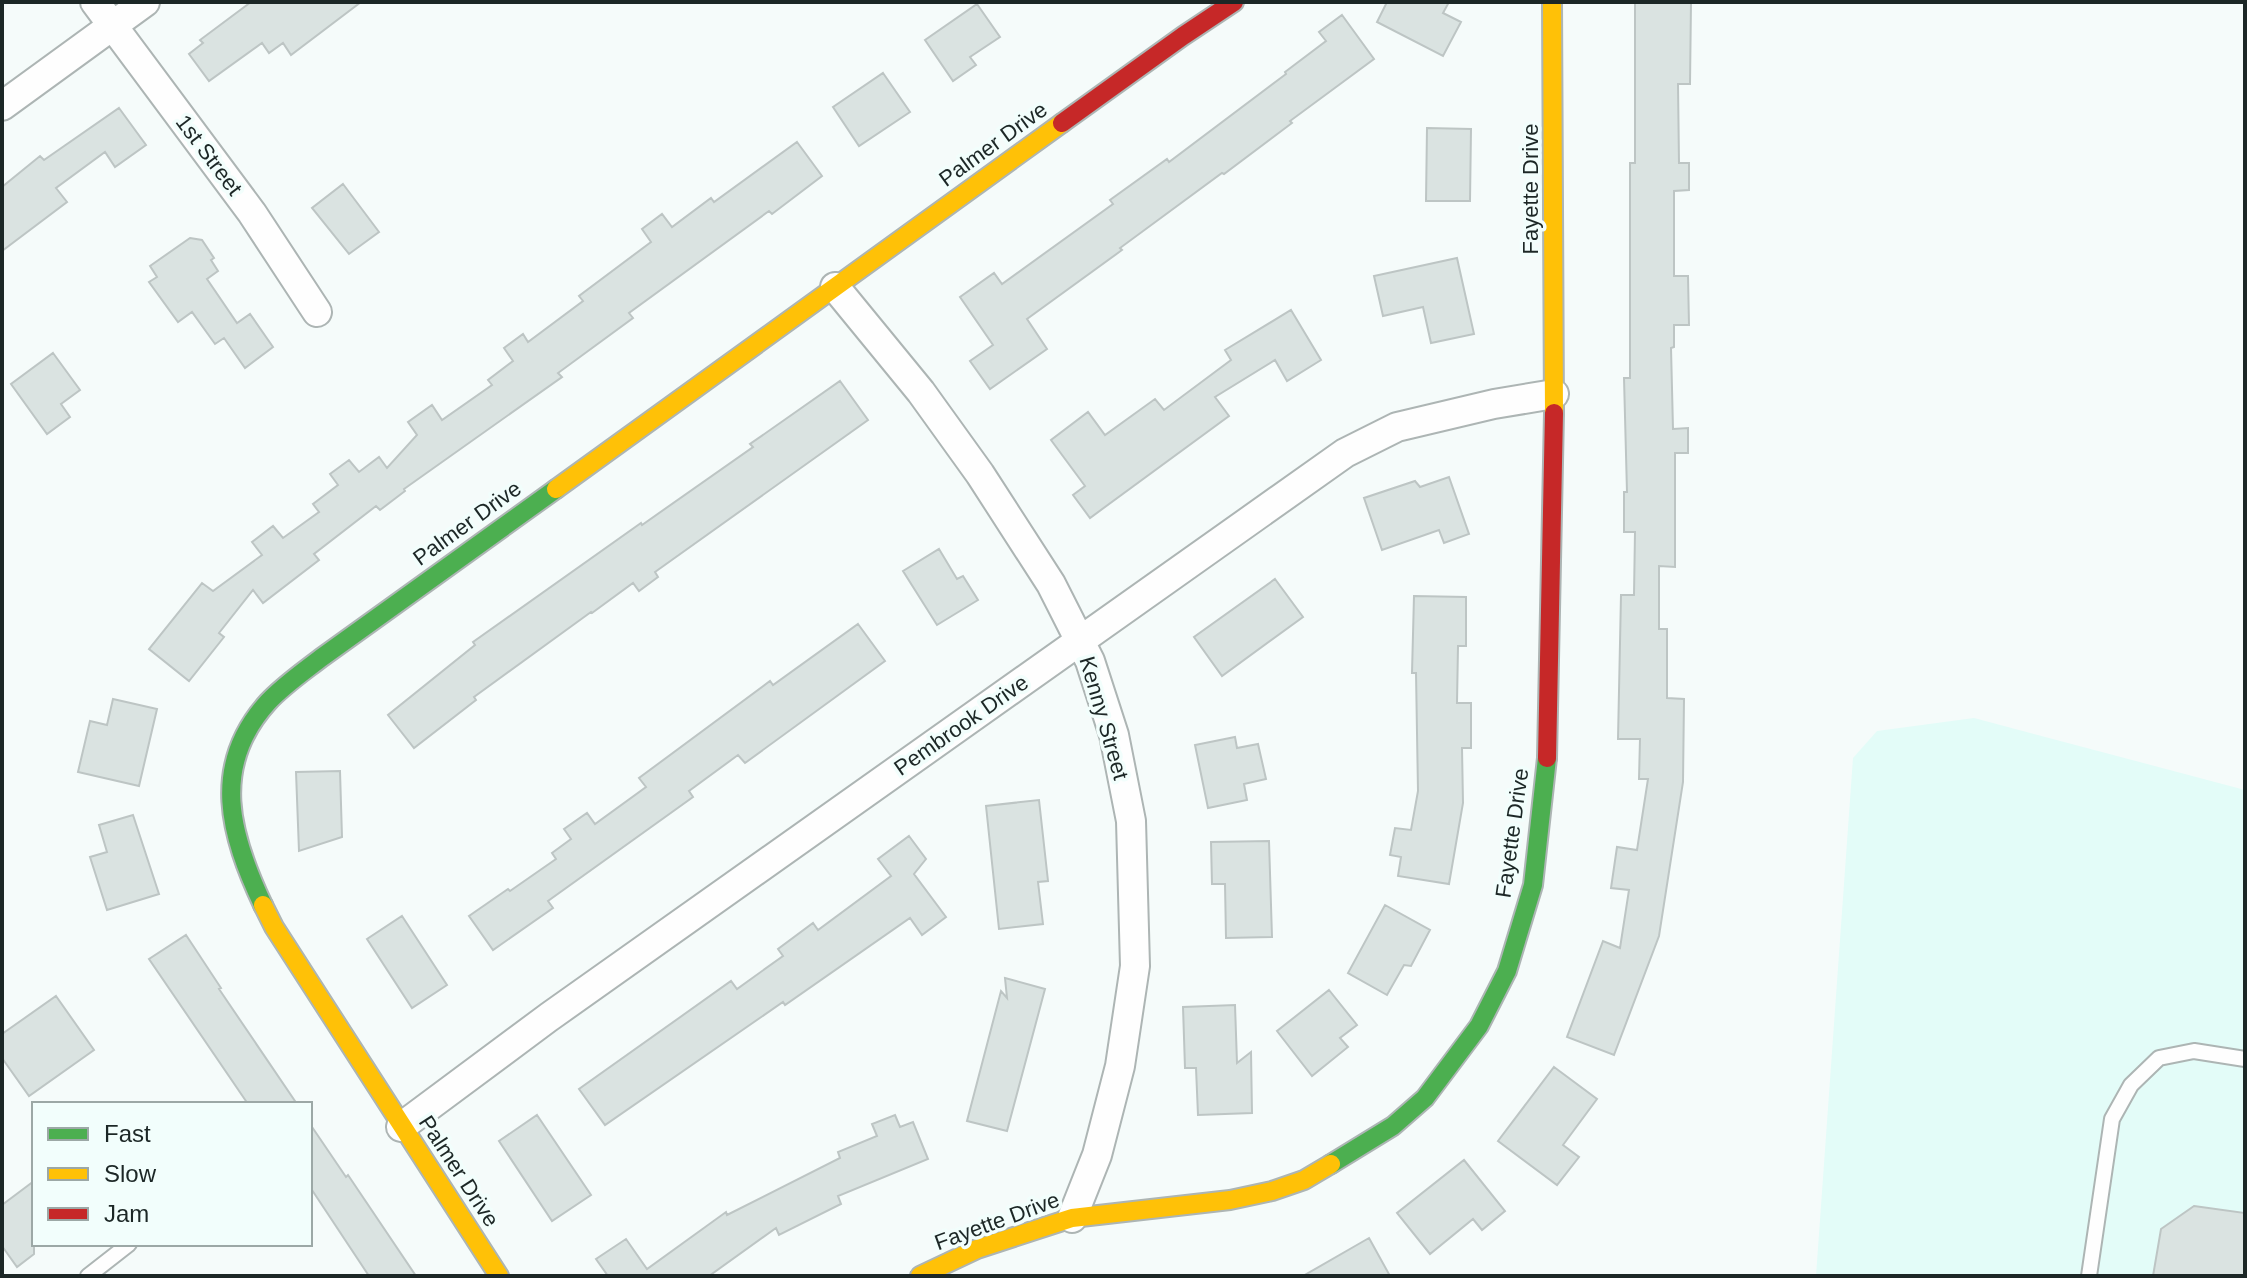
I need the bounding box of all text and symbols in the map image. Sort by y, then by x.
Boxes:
street label: Palmer Drive [934,97,1052,191]
street label: 1st Street [171,110,247,200]
street label: Fayette Drive [1518,124,1543,254]
street label: Palmer Drive [408,476,526,570]
street label: Kenny Street [1074,653,1134,783]
street label: Pembrook Drive [889,670,1033,780]
street label: Fayette Drive [1491,766,1533,900]
legend [32,1102,312,1246]
street label: Palmer Drive [414,1111,504,1231]
text: Fast [104,1120,151,1147]
text: Slow [104,1160,157,1187]
street label: Fayette Drive [931,1187,1063,1255]
text: Jam [104,1200,149,1227]

